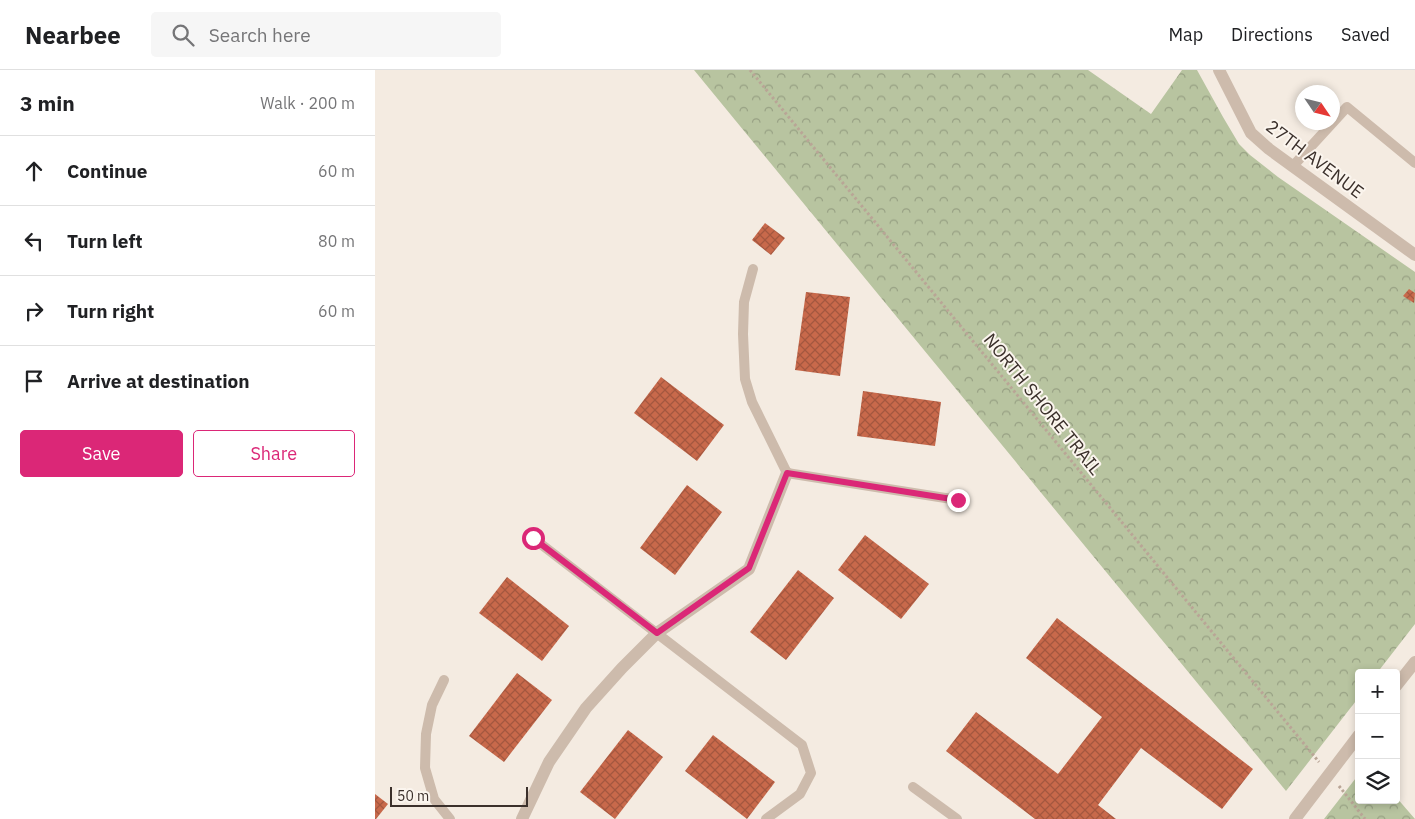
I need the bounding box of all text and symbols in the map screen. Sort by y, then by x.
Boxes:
search box [151,12,501,57]
text: Nearbee [25,19,121,51]
icon: search [169,21,197,49]
text: Search here [209,23,311,47]
text: Map [1168,23,1203,46]
text: Directions [1231,23,1313,46]
text: Saved [1341,23,1390,46]
north arrow [1295,85,1340,130]
text: 3 min [20,89,75,117]
text: Walk · 200 m [260,93,355,113]
street label: 27TH AVENUE [1262,115,1368,203]
icon: ahead [20,157,48,185]
text: Continue [67,159,147,183]
text: 60 m [318,161,355,181]
icon: left [20,227,48,255]
text: Turn left [67,229,143,253]
text: 80 m [318,231,355,251]
icon: right [20,297,48,325]
text: Turn right [67,299,154,323]
text: 60 m [318,301,355,321]
street label: NORTH SHORE TRAIL [979,329,1107,479]
icon: arrive [20,367,48,395]
text: Arrive at destination [67,369,250,393]
button: Save [20,430,183,477]
button: Share [193,430,355,477]
route end [947,489,970,512]
route start [522,527,545,550]
map controls [1355,669,1400,804]
button: + [1355,669,1400,714]
button: − [1355,714,1400,759]
button: layers [1355,759,1400,804]
scale bar [390,784,527,807]
text: 50 m [397,787,429,805]

